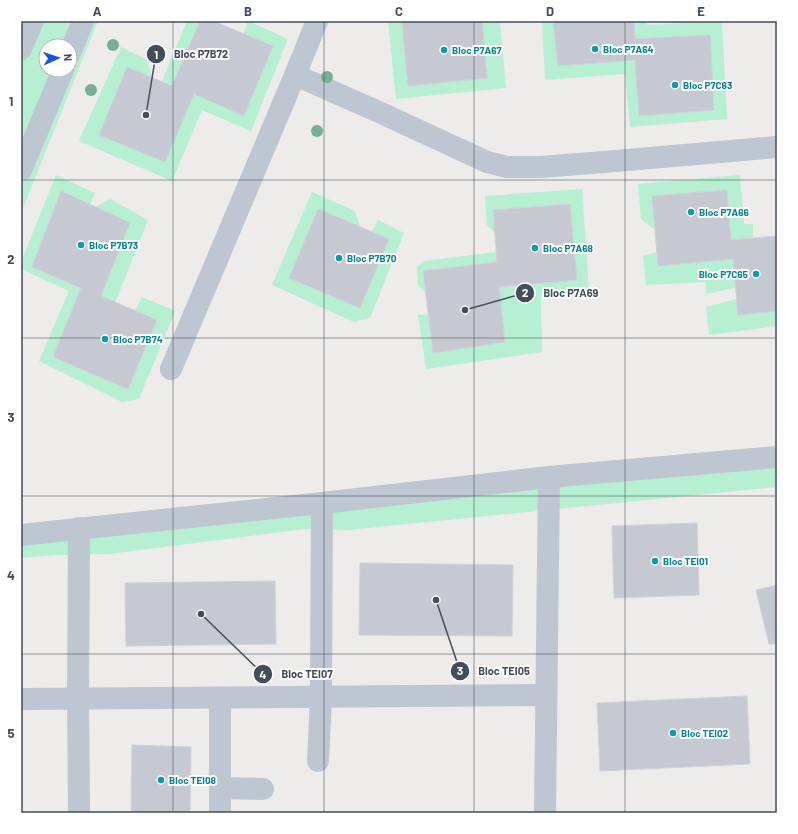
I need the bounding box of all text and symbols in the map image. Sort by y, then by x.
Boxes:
text: A [93,3,102,19]
text: B [244,3,252,19]
text: C [395,3,403,19]
text: D [546,3,554,19]
text: E [697,3,705,19]
north arrow [38,38,78,78]
callout: Bloc P7B72 [146,43,236,66]
place label: Bloc P7A64 [603,43,654,55]
place label: Bloc P7A67 [452,44,502,56]
marker: Bloc P7A64 [590,44,600,54]
marker: Bloc P7A67 [439,45,449,55]
text: 1 [154,47,158,61]
text: Bloc P7B72 [174,47,228,60]
text: N [62,53,75,61]
place label: Bloc P7C63 [683,79,732,91]
marker: Bloc P7C63 [670,80,680,90]
text: 1 [9,93,13,109]
place label: Bloc P7A66 [699,206,750,218]
marker: Bloc P7A66 [686,207,696,217]
place label: Bloc P7B73 [89,239,138,251]
marker: Bloc P7B73 [76,240,86,250]
place label: Bloc P7A68 [543,242,594,254]
marker: Bloc P7A68 [530,243,540,253]
text: 2 [7,251,15,267]
place label: Bloc P7B70 [347,252,397,264]
marker: Bloc P7B70 [334,253,344,263]
place label: Bloc P7C65 [699,268,749,280]
marker: Bloc P7C65 [751,269,761,279]
callout: Bloc P7A69 [515,282,606,305]
text: 2 [522,285,529,299]
text: Bloc P7A69 [544,286,599,299]
place label: Bloc P7B74 [113,333,163,345]
marker: Bloc P7B74 [100,334,110,344]
text: 3 [7,409,15,425]
place label: Bloc TEI01 [663,555,708,567]
marker: Bloc TEI01 [650,556,660,566]
text: 4 [7,567,15,583]
callout: Bloc TEI05 [450,659,538,682]
callout: Bloc TEI07 [253,663,340,686]
text: 3 [457,663,463,677]
text: Bloc TEI05 [478,664,530,677]
text: 4 [259,667,267,681]
text: Bloc TEI07 [281,667,333,680]
text: 5 [7,725,15,741]
place label: Bloc TEI02 [681,727,729,739]
marker: Bloc TEI02 [668,728,678,738]
place label: Bloc TEI08 [169,774,217,786]
marker: Bloc TEI08 [156,775,166,785]

